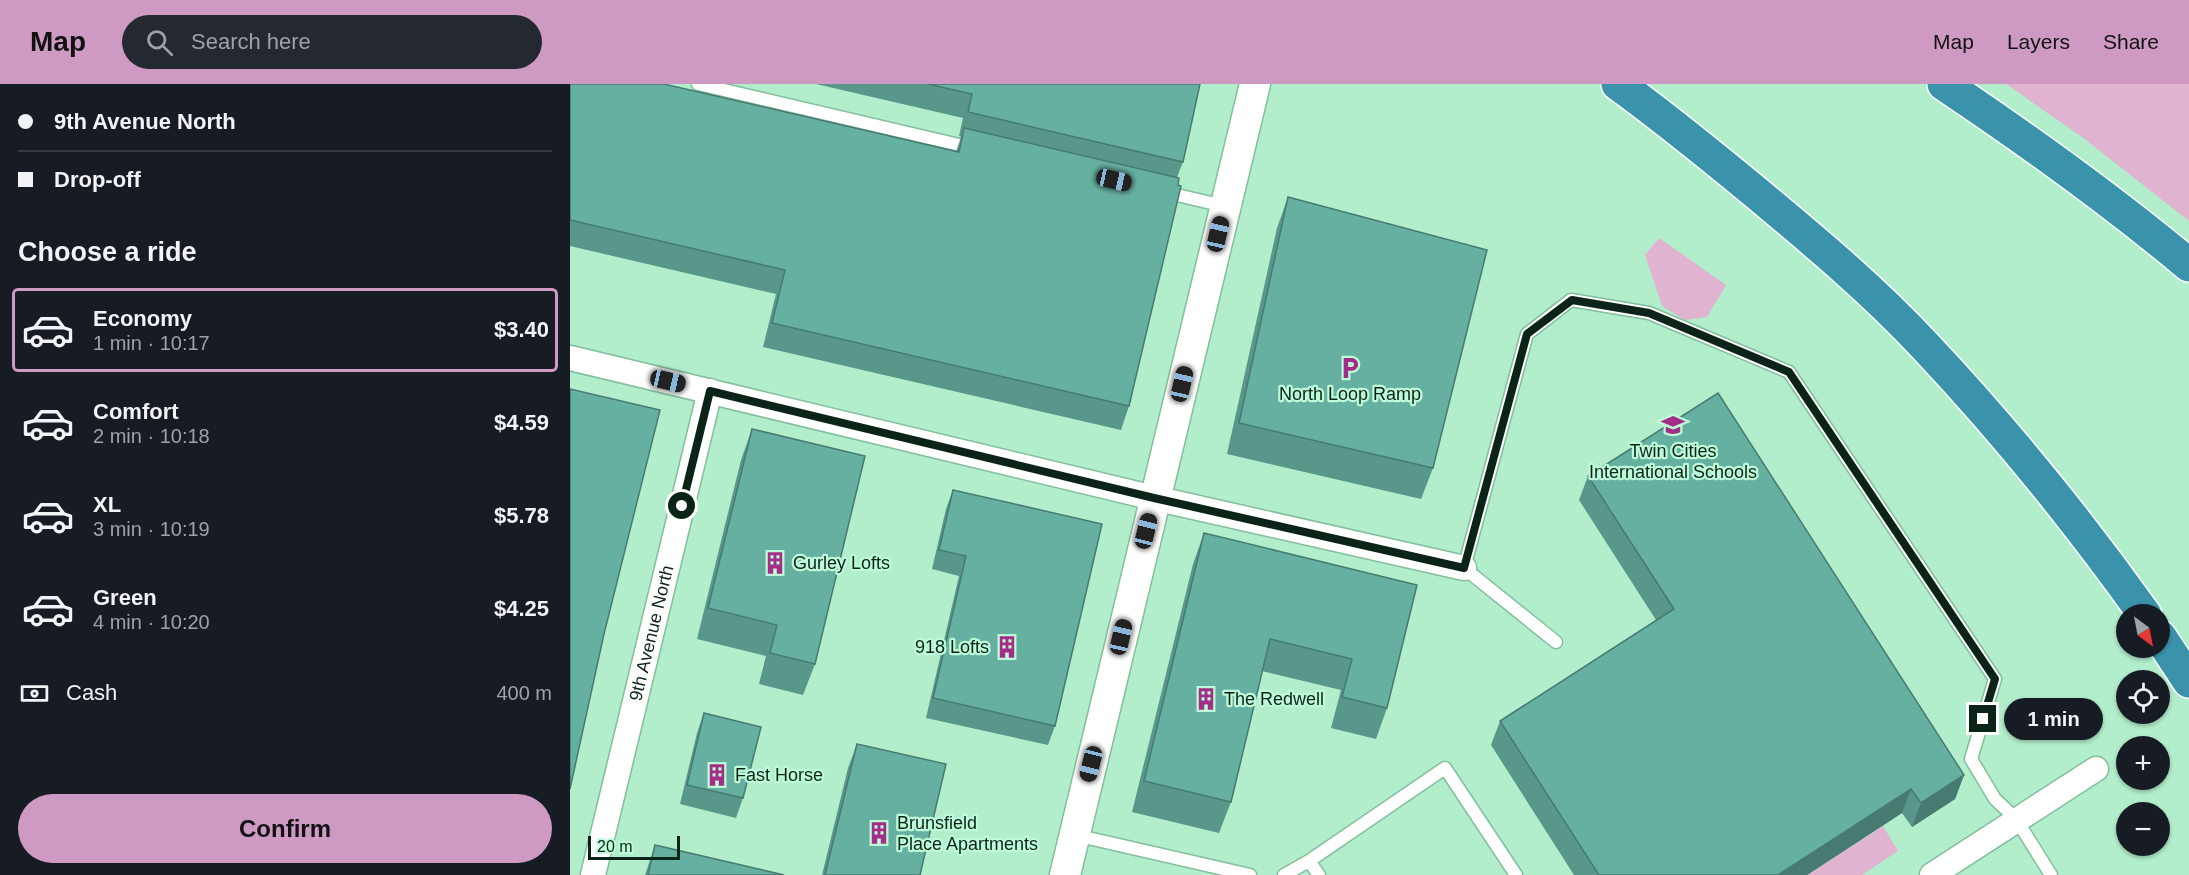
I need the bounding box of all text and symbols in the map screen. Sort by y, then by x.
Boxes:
search box [122,15,542,69]
text: Map [30,26,86,57]
icon: search [143,26,176,59]
text: Search here [191,29,311,54]
text: Map [1933,30,1974,53]
text: Layers [2007,30,2070,53]
text: Share [2103,30,2159,53]
text: 9th Avenue North [54,109,236,134]
text: Drop-off [54,167,141,192]
car [1094,167,1134,193]
car [1205,214,1231,254]
text: Choose a ride [18,237,197,267]
icon: car [21,303,75,357]
text: Economy [93,306,192,331]
text: $3.40 [494,317,549,342]
text: 1 min · 10:17 [93,332,210,354]
parking icon: North Loop Ramp [1337,355,1363,381]
car [1169,364,1195,404]
car [648,368,688,394]
place label: North Loop Ramp [1279,384,1421,404]
icon: car [21,396,75,450]
text: Comfort [93,399,179,424]
text: $4.59 [494,410,549,435]
school or university icon: Twin Cities International Schools [1660,412,1686,438]
text: 2 min · 10:18 [93,425,210,447]
place label: Twin Cities International Schools [1589,441,1757,482]
icon: car [21,489,75,543]
text: XL [93,492,121,517]
route start [668,492,695,519]
text: $5.78 [494,503,549,528]
car [1133,511,1159,551]
text: 3 min · 10:19 [93,518,210,540]
building icon: Gurley Lofts [762,550,788,576]
place label: Gurley Lofts [793,553,890,573]
street label: 9th Avenue North [625,563,678,703]
icon: car [21,582,75,636]
text: Green [93,585,157,610]
text: $4.25 [494,596,549,621]
north arrow [2116,604,2170,658]
map controls [2116,604,2170,856]
text: 4 min · 10:20 [93,611,210,633]
car [1108,617,1134,657]
building icon: 918 Lofts [994,634,1020,660]
place label: 918 Lofts [915,637,989,657]
button: locate [2116,670,2170,724]
icon: cash [18,677,51,710]
text: Cash [66,680,117,705]
text: 400 m [496,682,552,704]
building icon: The Redwell [1193,686,1219,712]
place label: The Redwell [1224,689,1324,709]
callout: 1 min [2004,698,2103,740]
route end [1969,705,1996,732]
text: 1 min [2027,708,2080,730]
button: + [2116,736,2170,790]
car [1078,744,1104,784]
building icon: Fast Horse [704,762,730,788]
place label: Fast Horse [735,765,823,785]
button: Confirm [18,794,552,863]
button: − [2116,802,2170,856]
place label: Brunsfield Place Apartments [897,813,1038,854]
building icon: Brunsfield Place Apartments [866,820,892,846]
scale bar [588,833,680,860]
text: 20 m [597,838,633,855]

